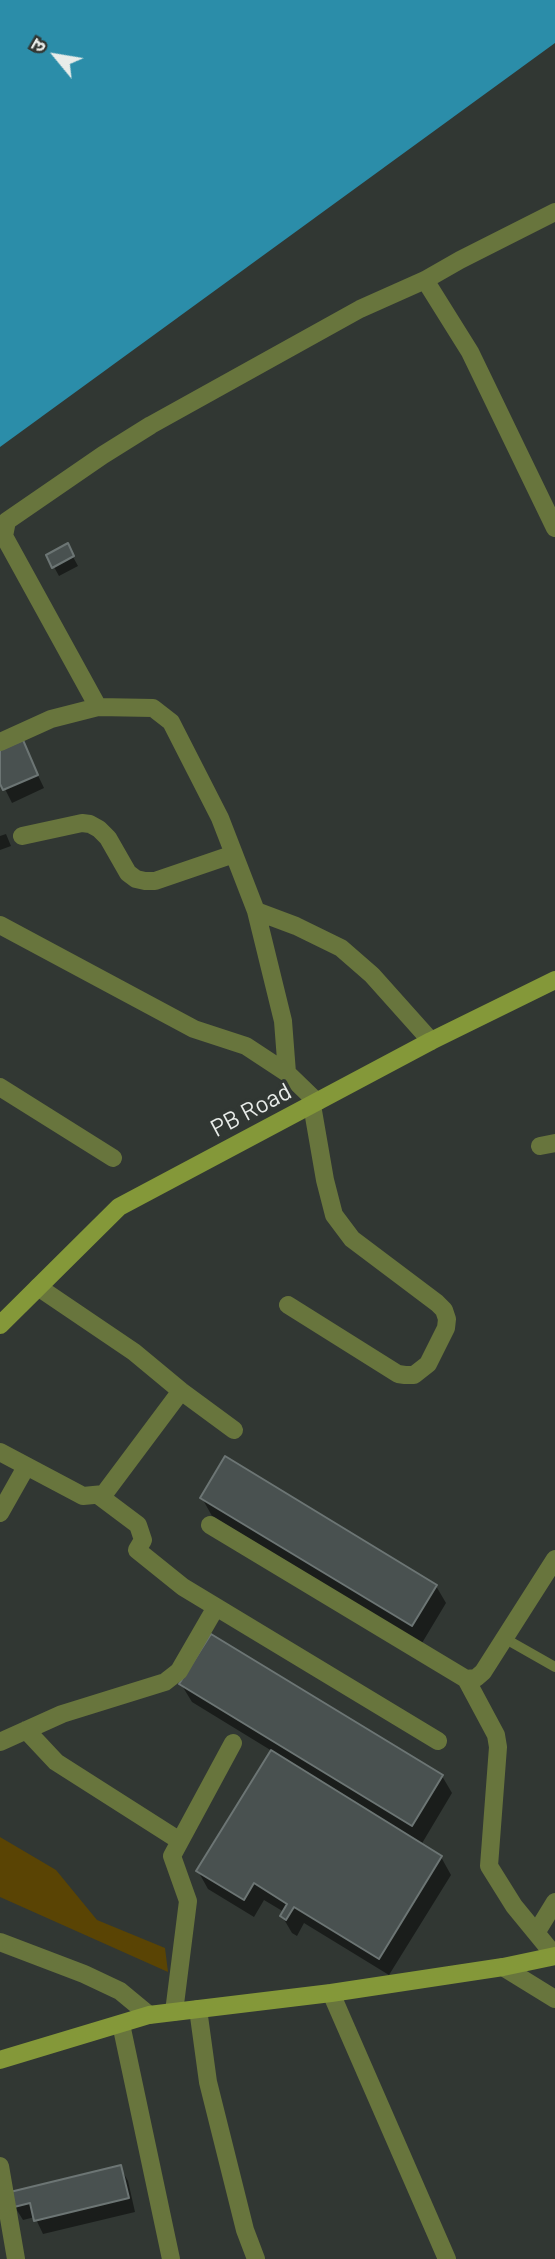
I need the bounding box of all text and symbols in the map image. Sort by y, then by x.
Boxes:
north arrow [21,21,91,91]
text: उ [25,35,50,56]
street label: PB Road [206,1077,296,1143]

